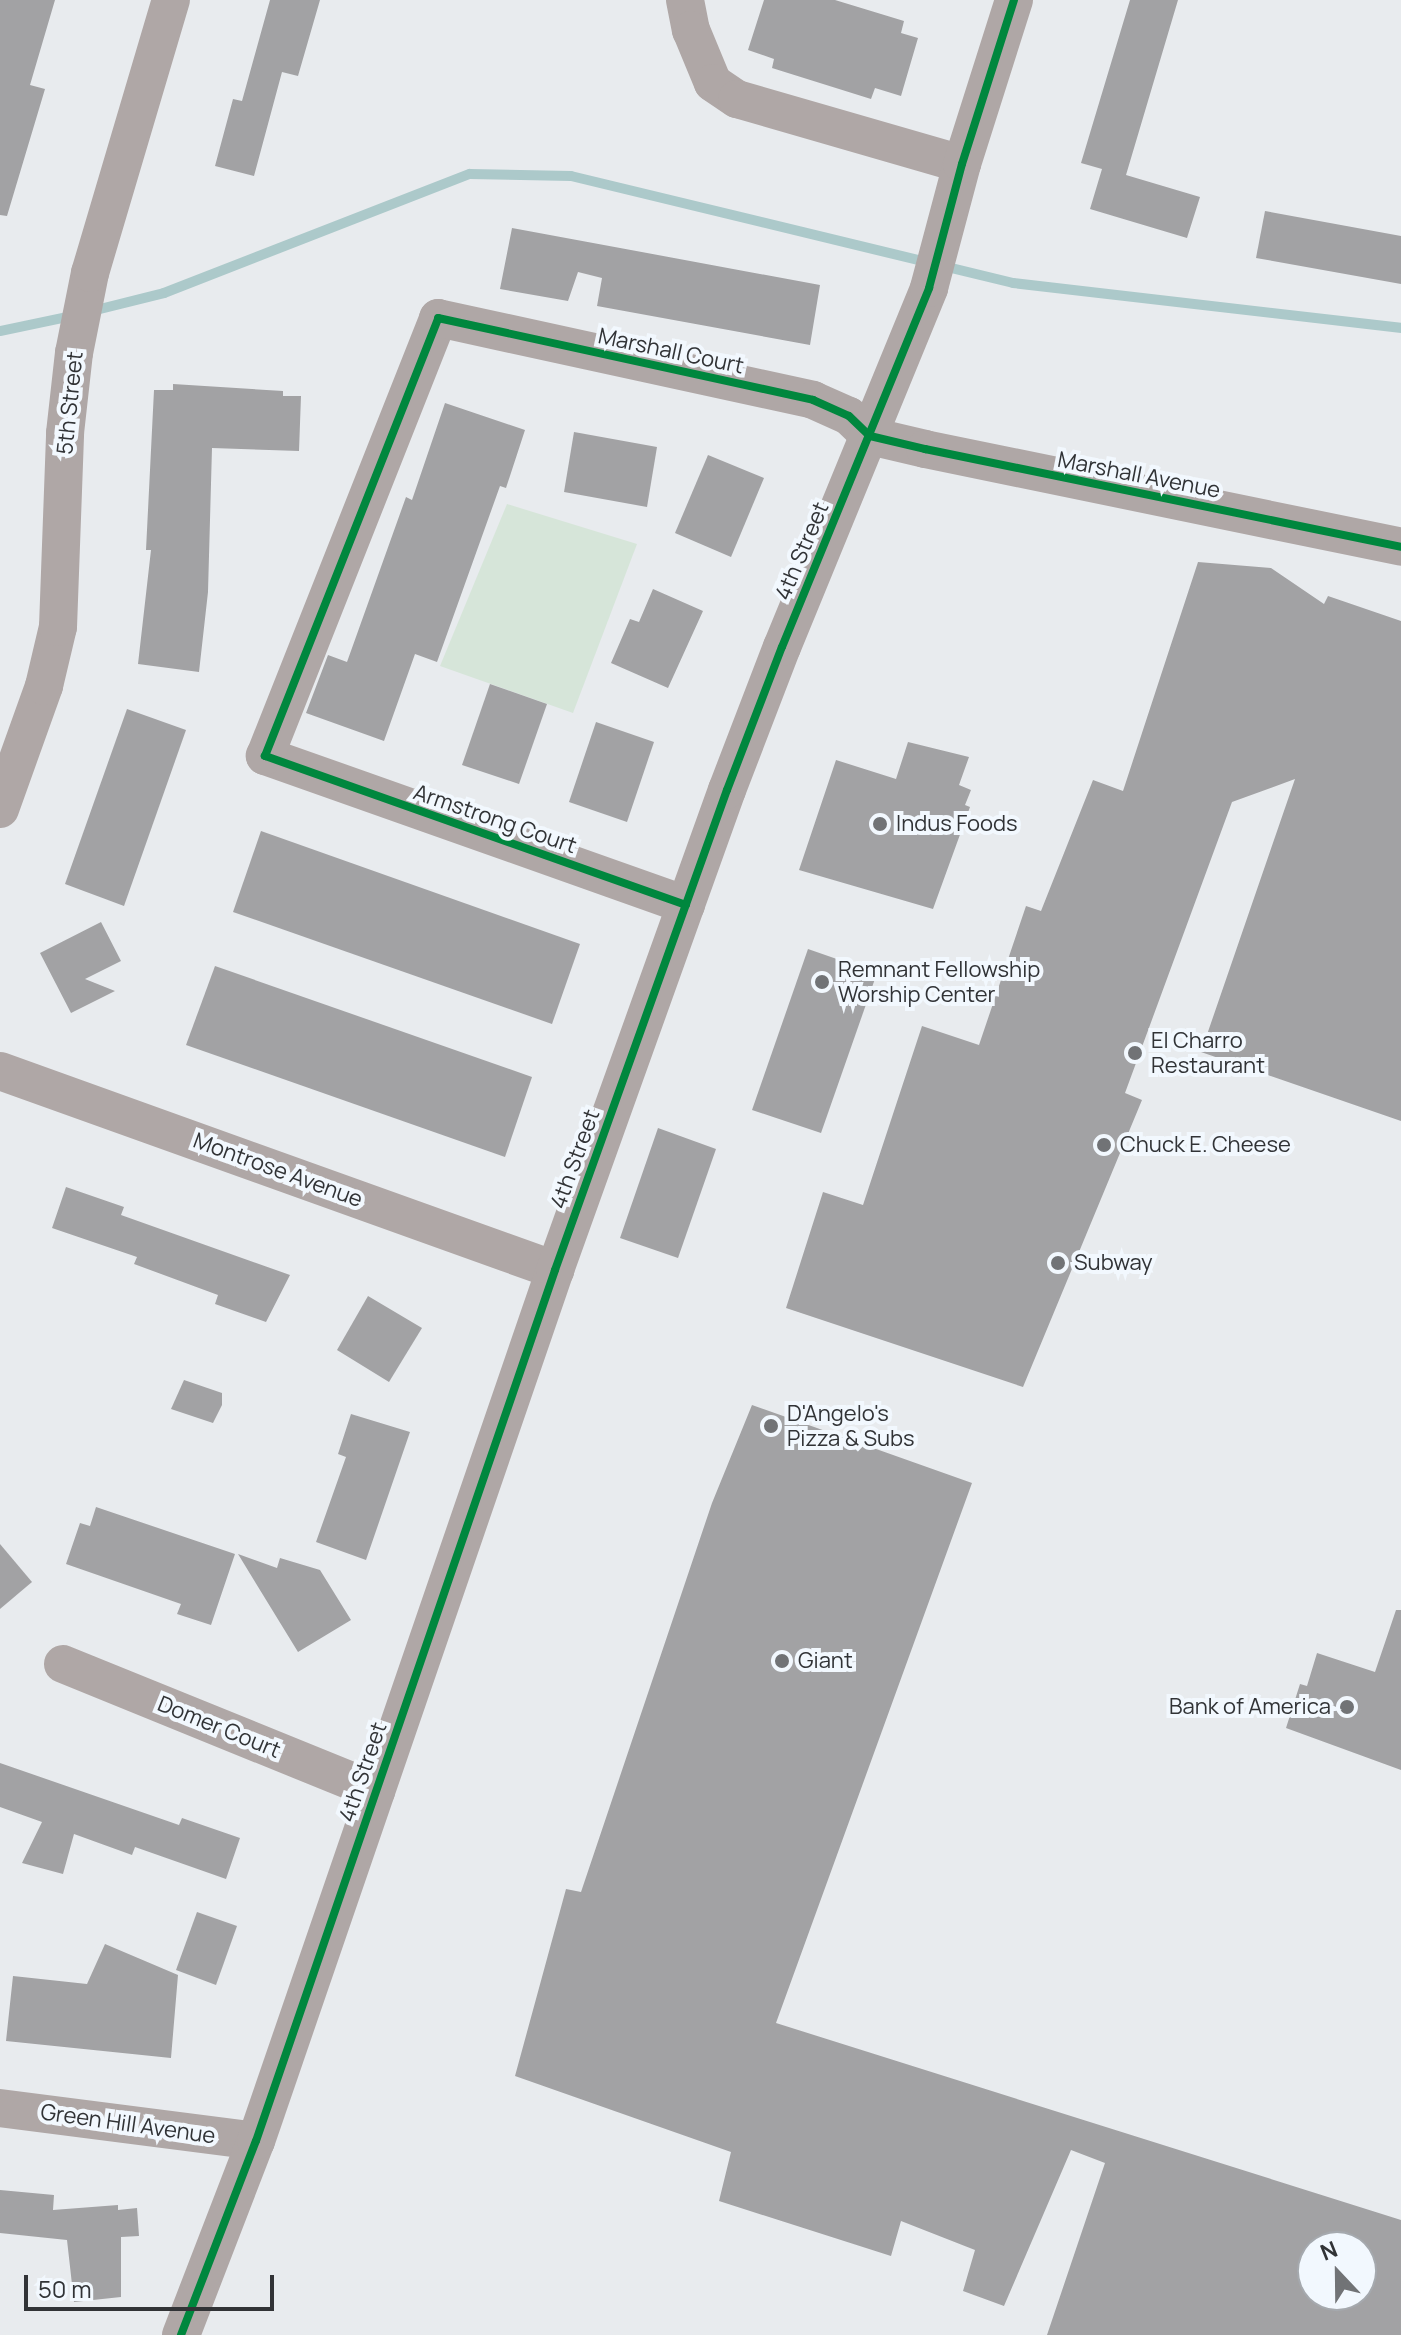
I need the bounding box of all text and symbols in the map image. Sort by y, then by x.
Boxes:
street label: Marshall Court [596,323,746,379]
street label: 5th Street [51,350,89,456]
street label: Marshall Avenue [1055,446,1223,504]
street label: 4th Street [770,498,834,604]
street label: Armstrong Court [410,779,580,859]
place label: Indus Foods [896,811,1018,837]
marker: Indus Foods [871,815,889,833]
place label: Remnant Fellowship Worship Center [838,956,1040,1008]
marker: Remnant Fellowship Worship Center [813,973,831,991]
place label: El Charro Restaurant [1151,1027,1265,1078]
marker: El Charro Restaurant [1126,1044,1144,1062]
street label: 4th Street [545,1106,605,1212]
street label: Montrose Avenue [190,1127,366,1213]
place label: Chuck E. Cheese [1120,1132,1291,1158]
marker: Chuck E. Cheese [1095,1136,1113,1154]
place label: Subway [1074,1250,1153,1276]
marker: Subway [1049,1254,1067,1272]
place label: D'Angelo's Pizza & Subs [787,1400,915,1452]
marker: D'Angelo's Pizza & Subs [762,1417,780,1435]
place label: Giant [798,1648,853,1674]
marker: Giant [773,1652,791,1670]
street label: Domer Court [154,1690,284,1764]
place label: Bank of America [1169,1694,1331,1720]
marker: Bank of America [1338,1698,1356,1716]
street label: 4th Street [334,1719,392,1825]
street label: Green Hill Avenue [39,2099,217,2149]
north arrow [1297,2231,1377,2311]
text: N [1316,2234,1342,2267]
scale bar [28,2259,278,2309]
text: 50 m [38,2272,92,2305]

